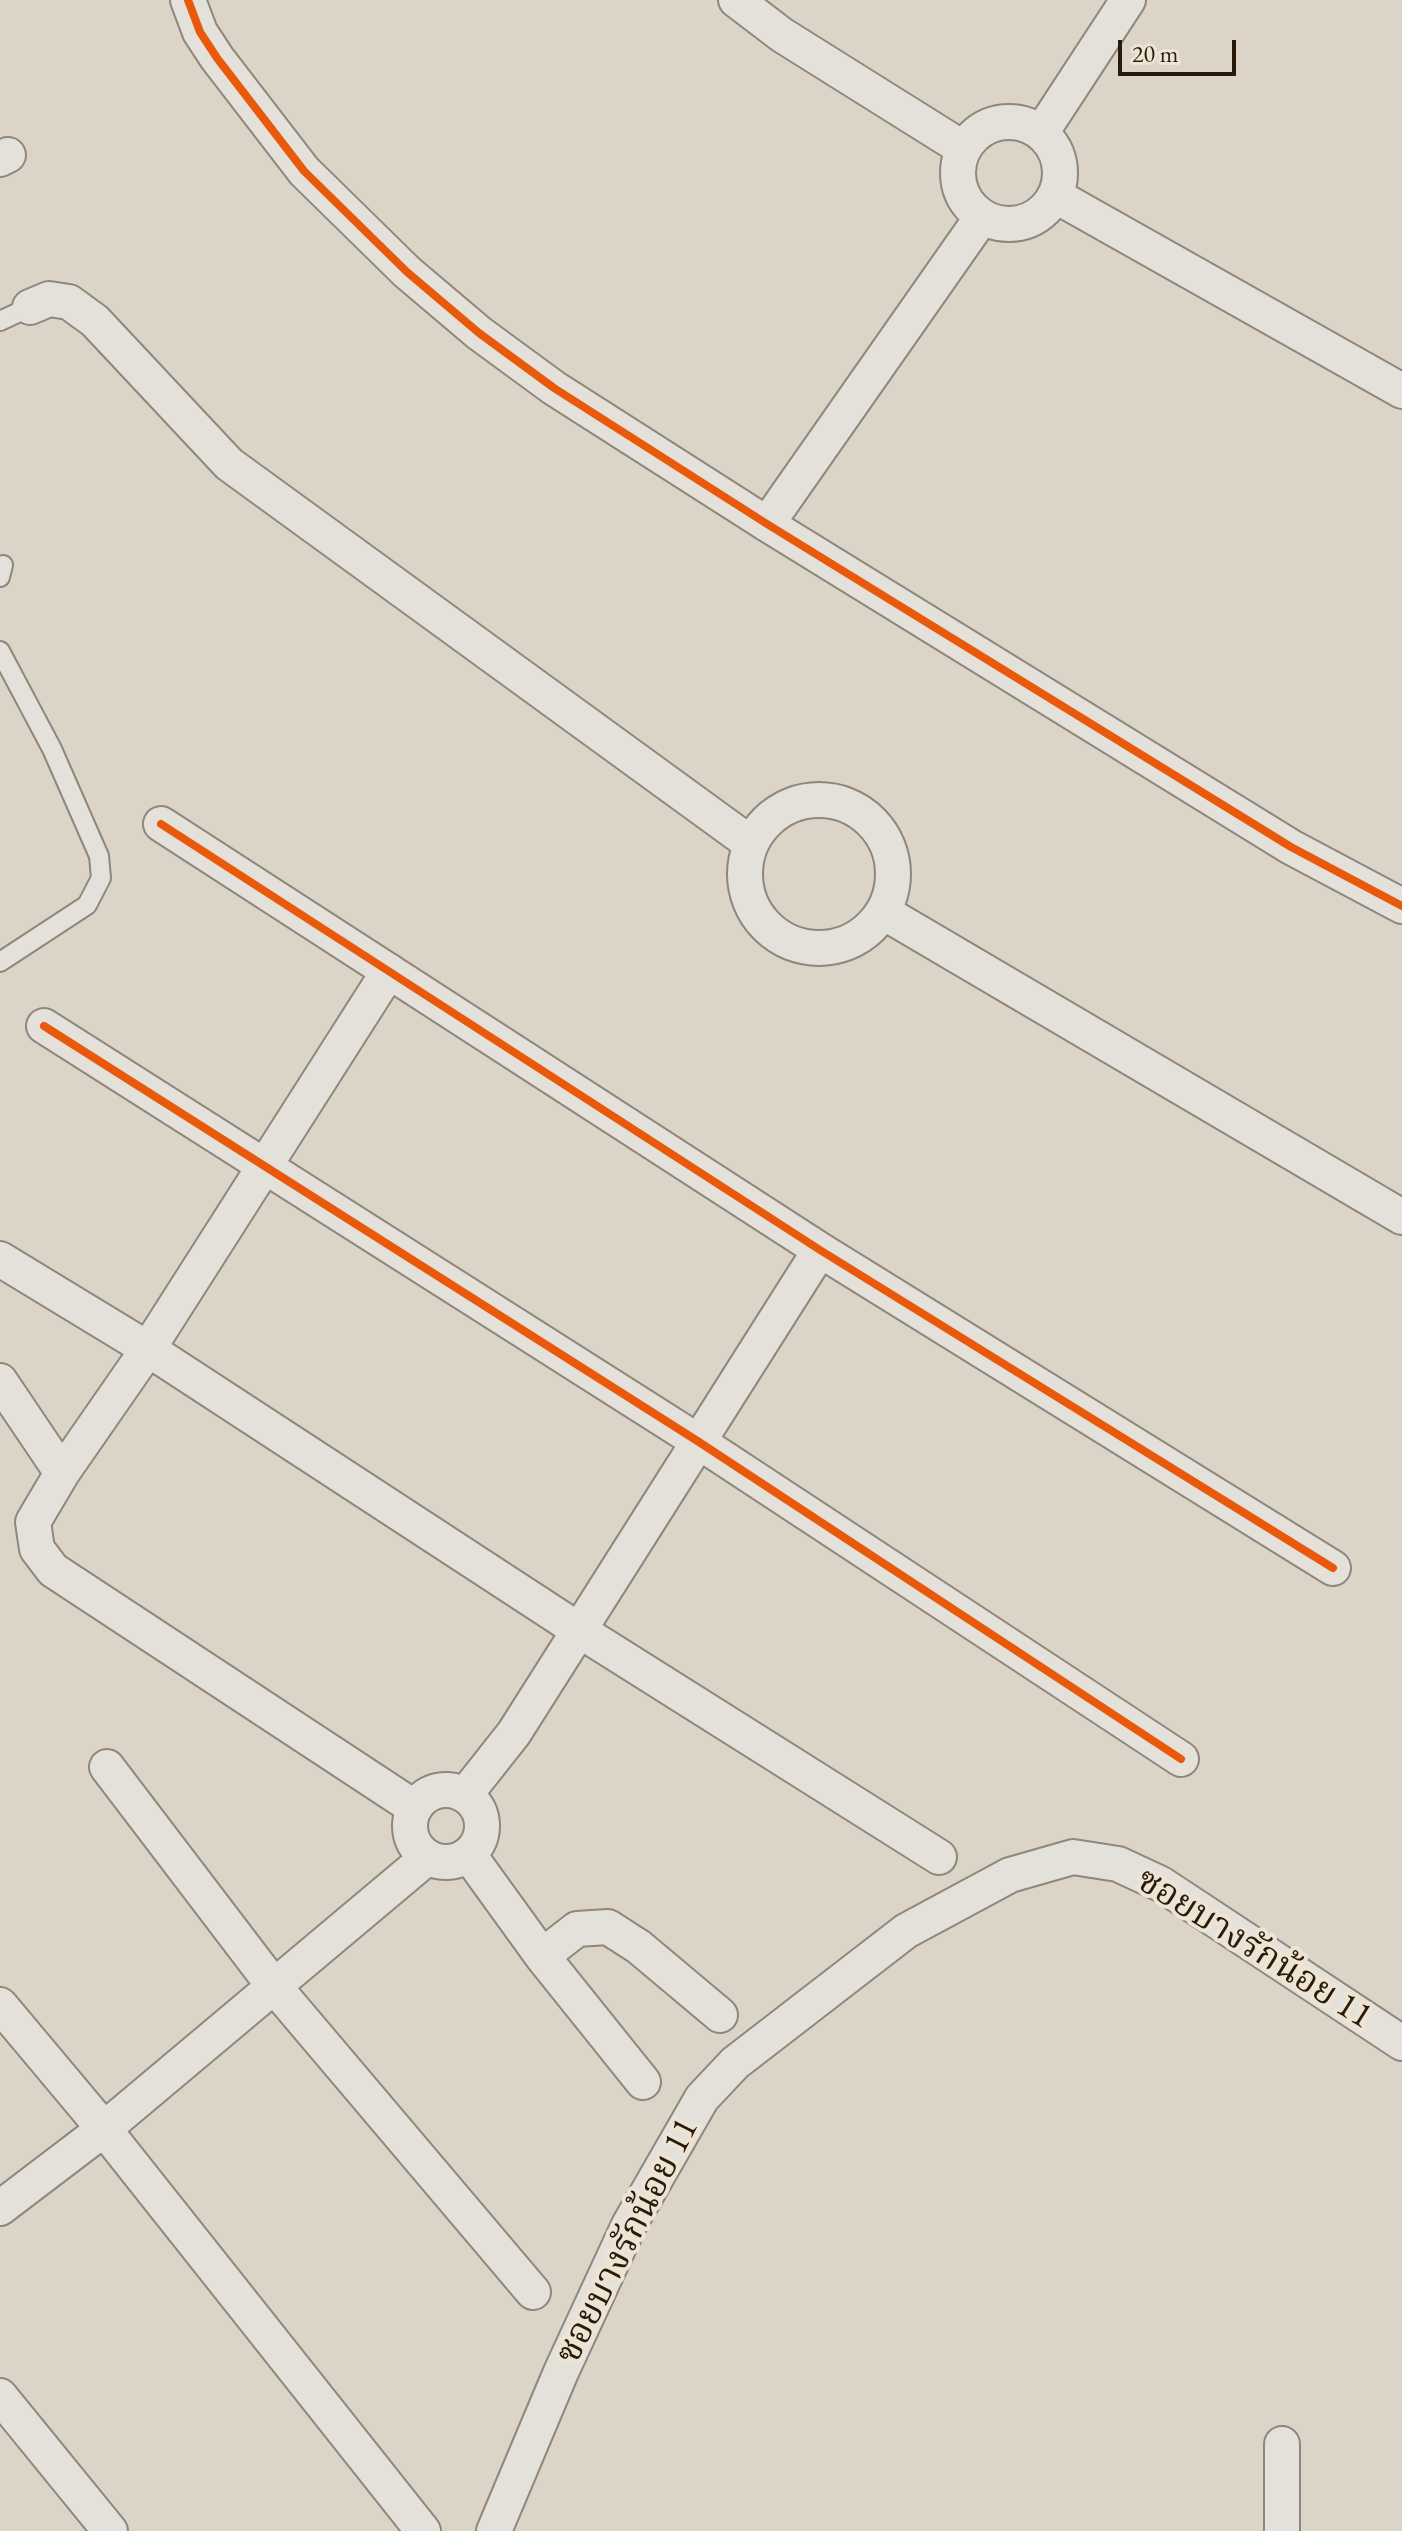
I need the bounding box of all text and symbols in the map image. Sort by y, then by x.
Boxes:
scale bar [1122,24,1240,74]
text: 20 m [1132,38,1179,69]
street label: ซอยบางรักน้อย 11 [1128,1859,1380,2039]
street label: ซอยบางรักน้อย 11 [547,2111,709,2371]

